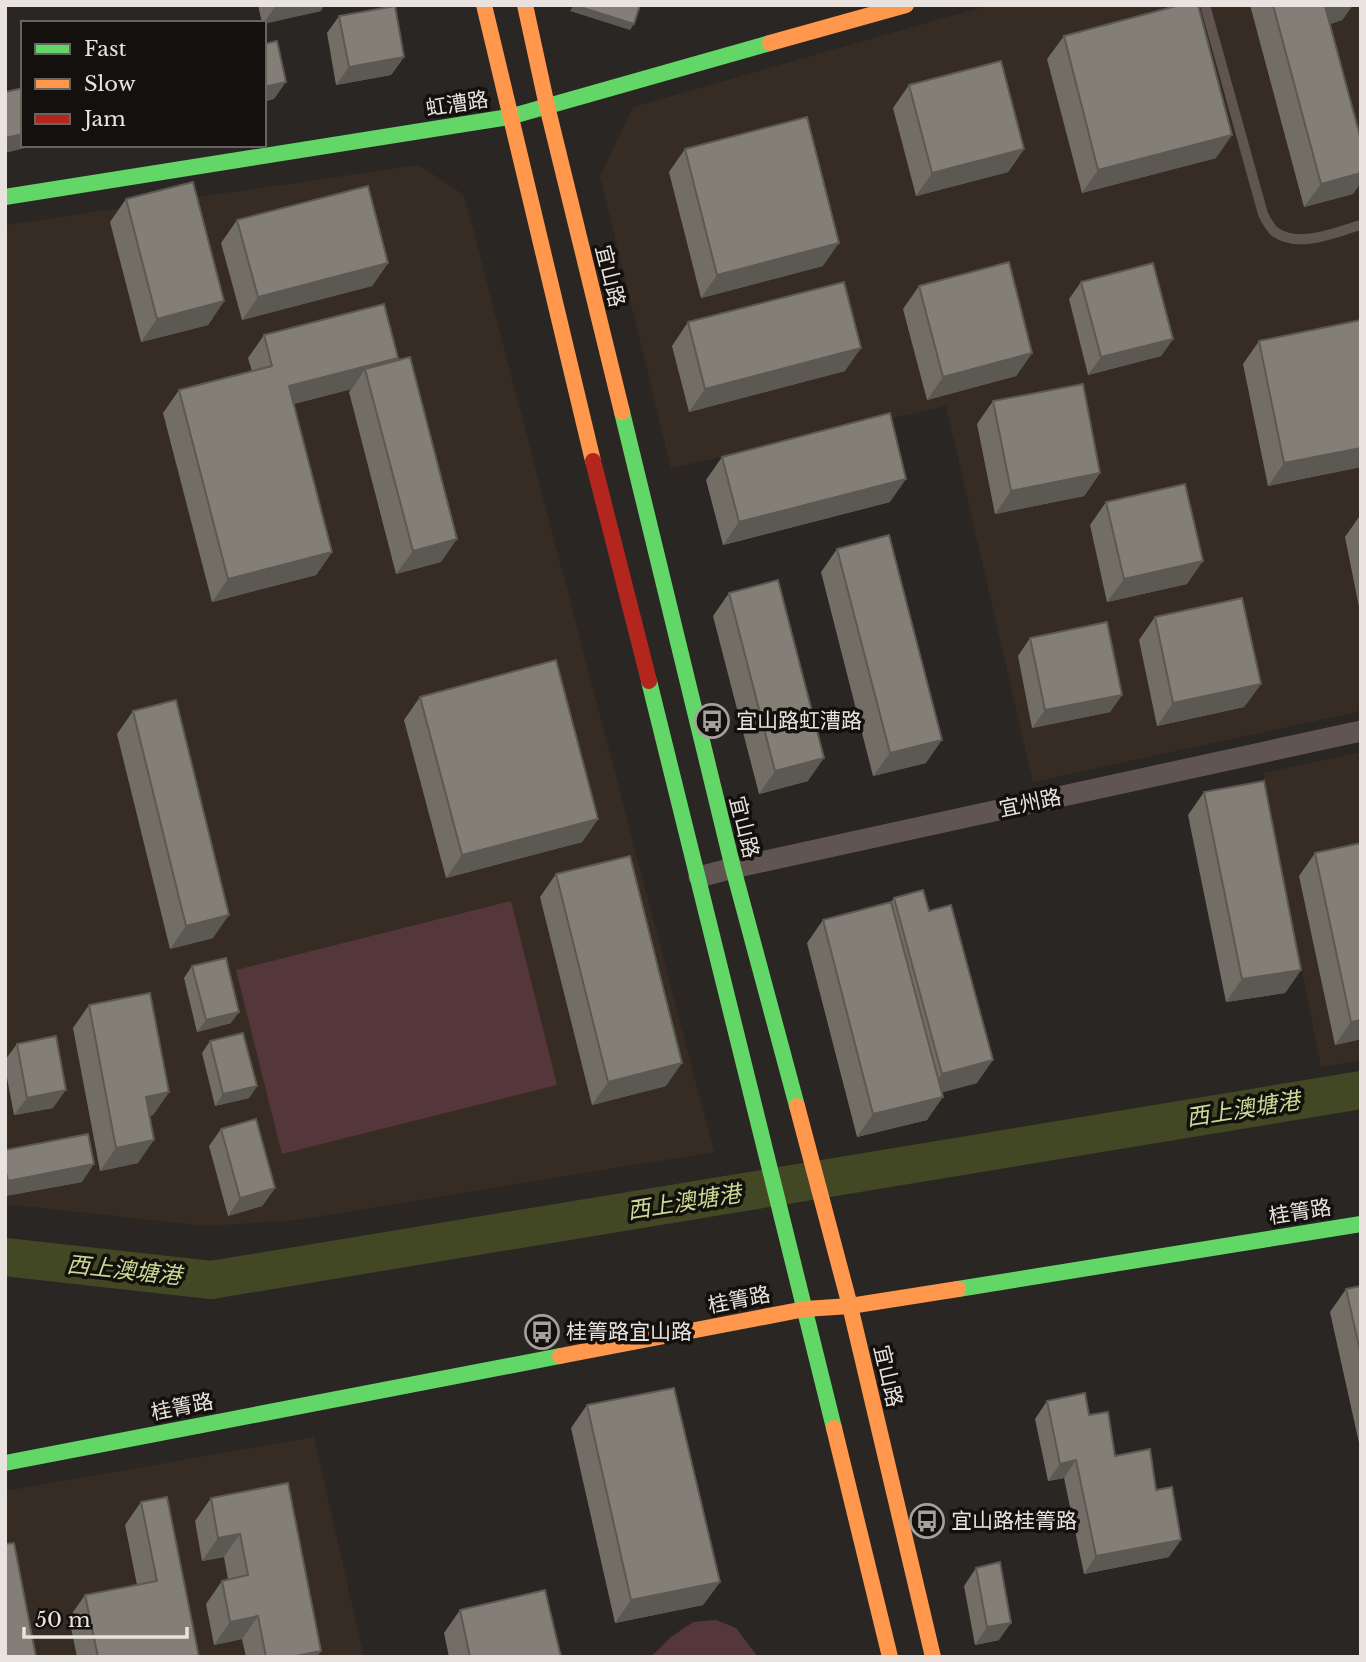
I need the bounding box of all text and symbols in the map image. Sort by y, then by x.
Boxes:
legend [21,21,266,147]
text: Fast [84,36,126,62]
text: Slow [84,71,136,97]
street label: 虹漕路 [424,86,490,122]
text: Jam [81,106,126,132]
street label: 宜山路 [590,242,630,310]
bus stop icon: 宜山路虹漕路 [693,702,731,740]
place label: 宜山路虹漕路 [736,708,862,734]
street label: 宜州路 [996,784,1064,822]
street label: 宜山路 [724,793,764,861]
water label: 西上澳塘港 [1184,1086,1305,1132]
water label: 西上澳塘港 [625,1179,746,1225]
street label: 桂箐路 [1267,1194,1333,1230]
water label: 西上澳塘港 [65,1250,186,1290]
street label: 桂箐路 [706,1281,772,1319]
bus stop icon: 桂箐路宜山路 [523,1313,561,1351]
place label: 桂箐路宜山路 [566,1319,692,1345]
street label: 宜山路 [868,1342,908,1410]
street label: 桂箐路 [149,1388,215,1426]
bus stop icon: 宜山路桂箐路 [908,1502,946,1540]
place label: 宜山路桂箐路 [951,1508,1077,1534]
scale bar [24,1596,187,1640]
text: 50 m [35,1607,91,1633]

